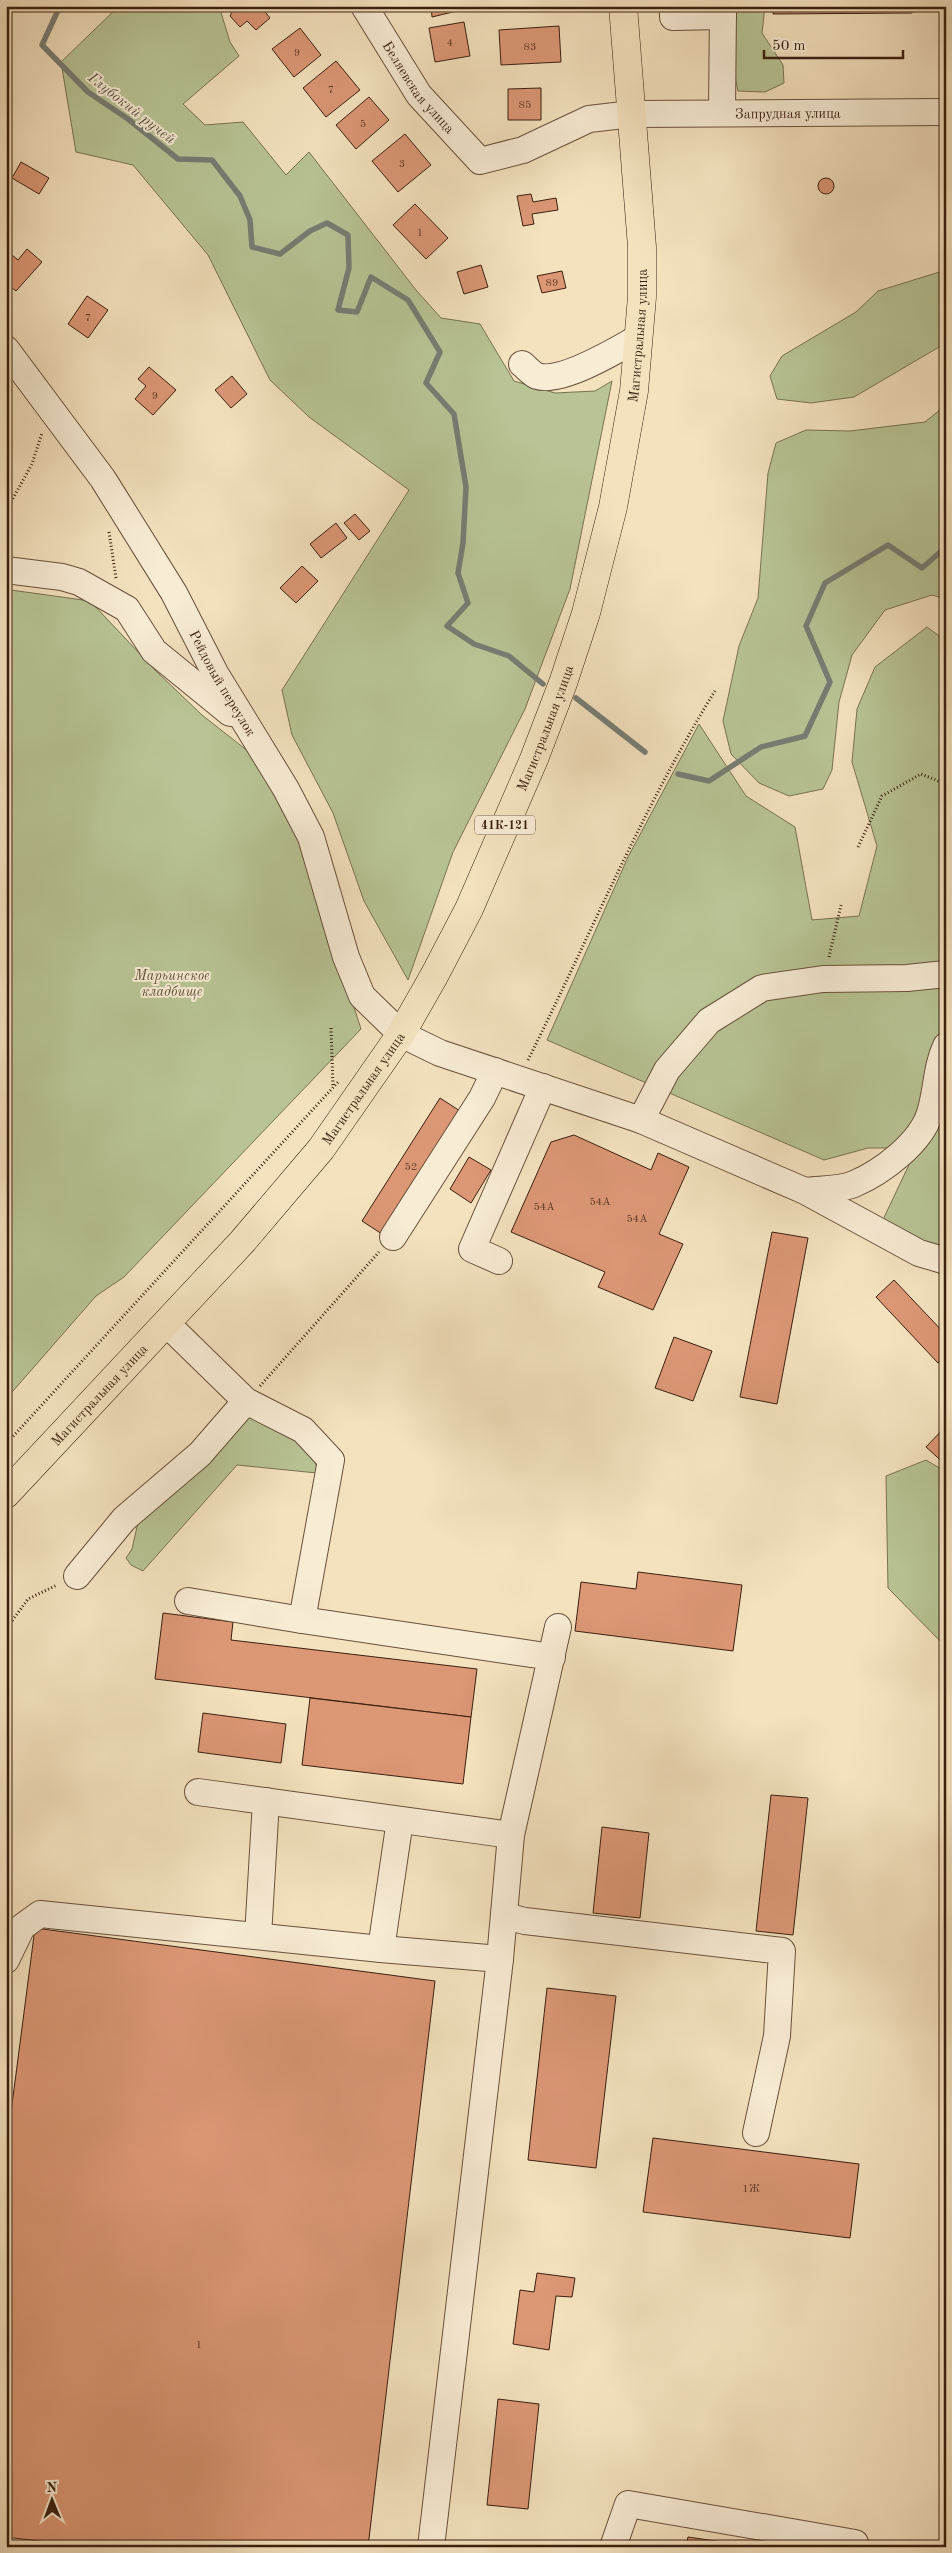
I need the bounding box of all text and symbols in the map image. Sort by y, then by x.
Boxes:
scale bar [764,28,903,60]
house number: 4 [447,38,453,49]
street label: Беляевская улица [380,39,457,136]
text: 50 m [772,39,806,54]
house number: 83 [524,42,536,53]
house number: 9 [294,48,300,59]
water label: Глубокий ручей [84,69,178,148]
house number: 7 [328,85,334,96]
house number: 85 [519,100,531,111]
street label: Запрудная улица [735,107,841,121]
house number: 5 [360,119,366,130]
house number: 3 [399,159,405,170]
house number: 1 [417,228,423,239]
street label: Магистральная улица [626,269,650,404]
house number: 89 [546,278,558,289]
house number: 7 [85,313,91,324]
house number: 9 [152,391,158,402]
street label: Рейдовый переулок [186,628,258,739]
street label: Магистральная улица [515,664,576,793]
road number: 41К-121 [475,816,535,834]
park label: Марьинское кладбище [133,969,210,1000]
street label: Магистральная улица [320,1030,408,1148]
house number: 52 [405,1162,417,1173]
house number: 54А [589,1197,611,1208]
house number: 54А [533,1202,555,1213]
house number: 54А [626,1214,648,1225]
street label: Магистральная улица [49,1342,151,1449]
house number: 1Ж [742,2184,760,2195]
house number: 1 [196,2340,202,2351]
north arrow [28,2476,78,2526]
text: N [46,2481,58,2495]

